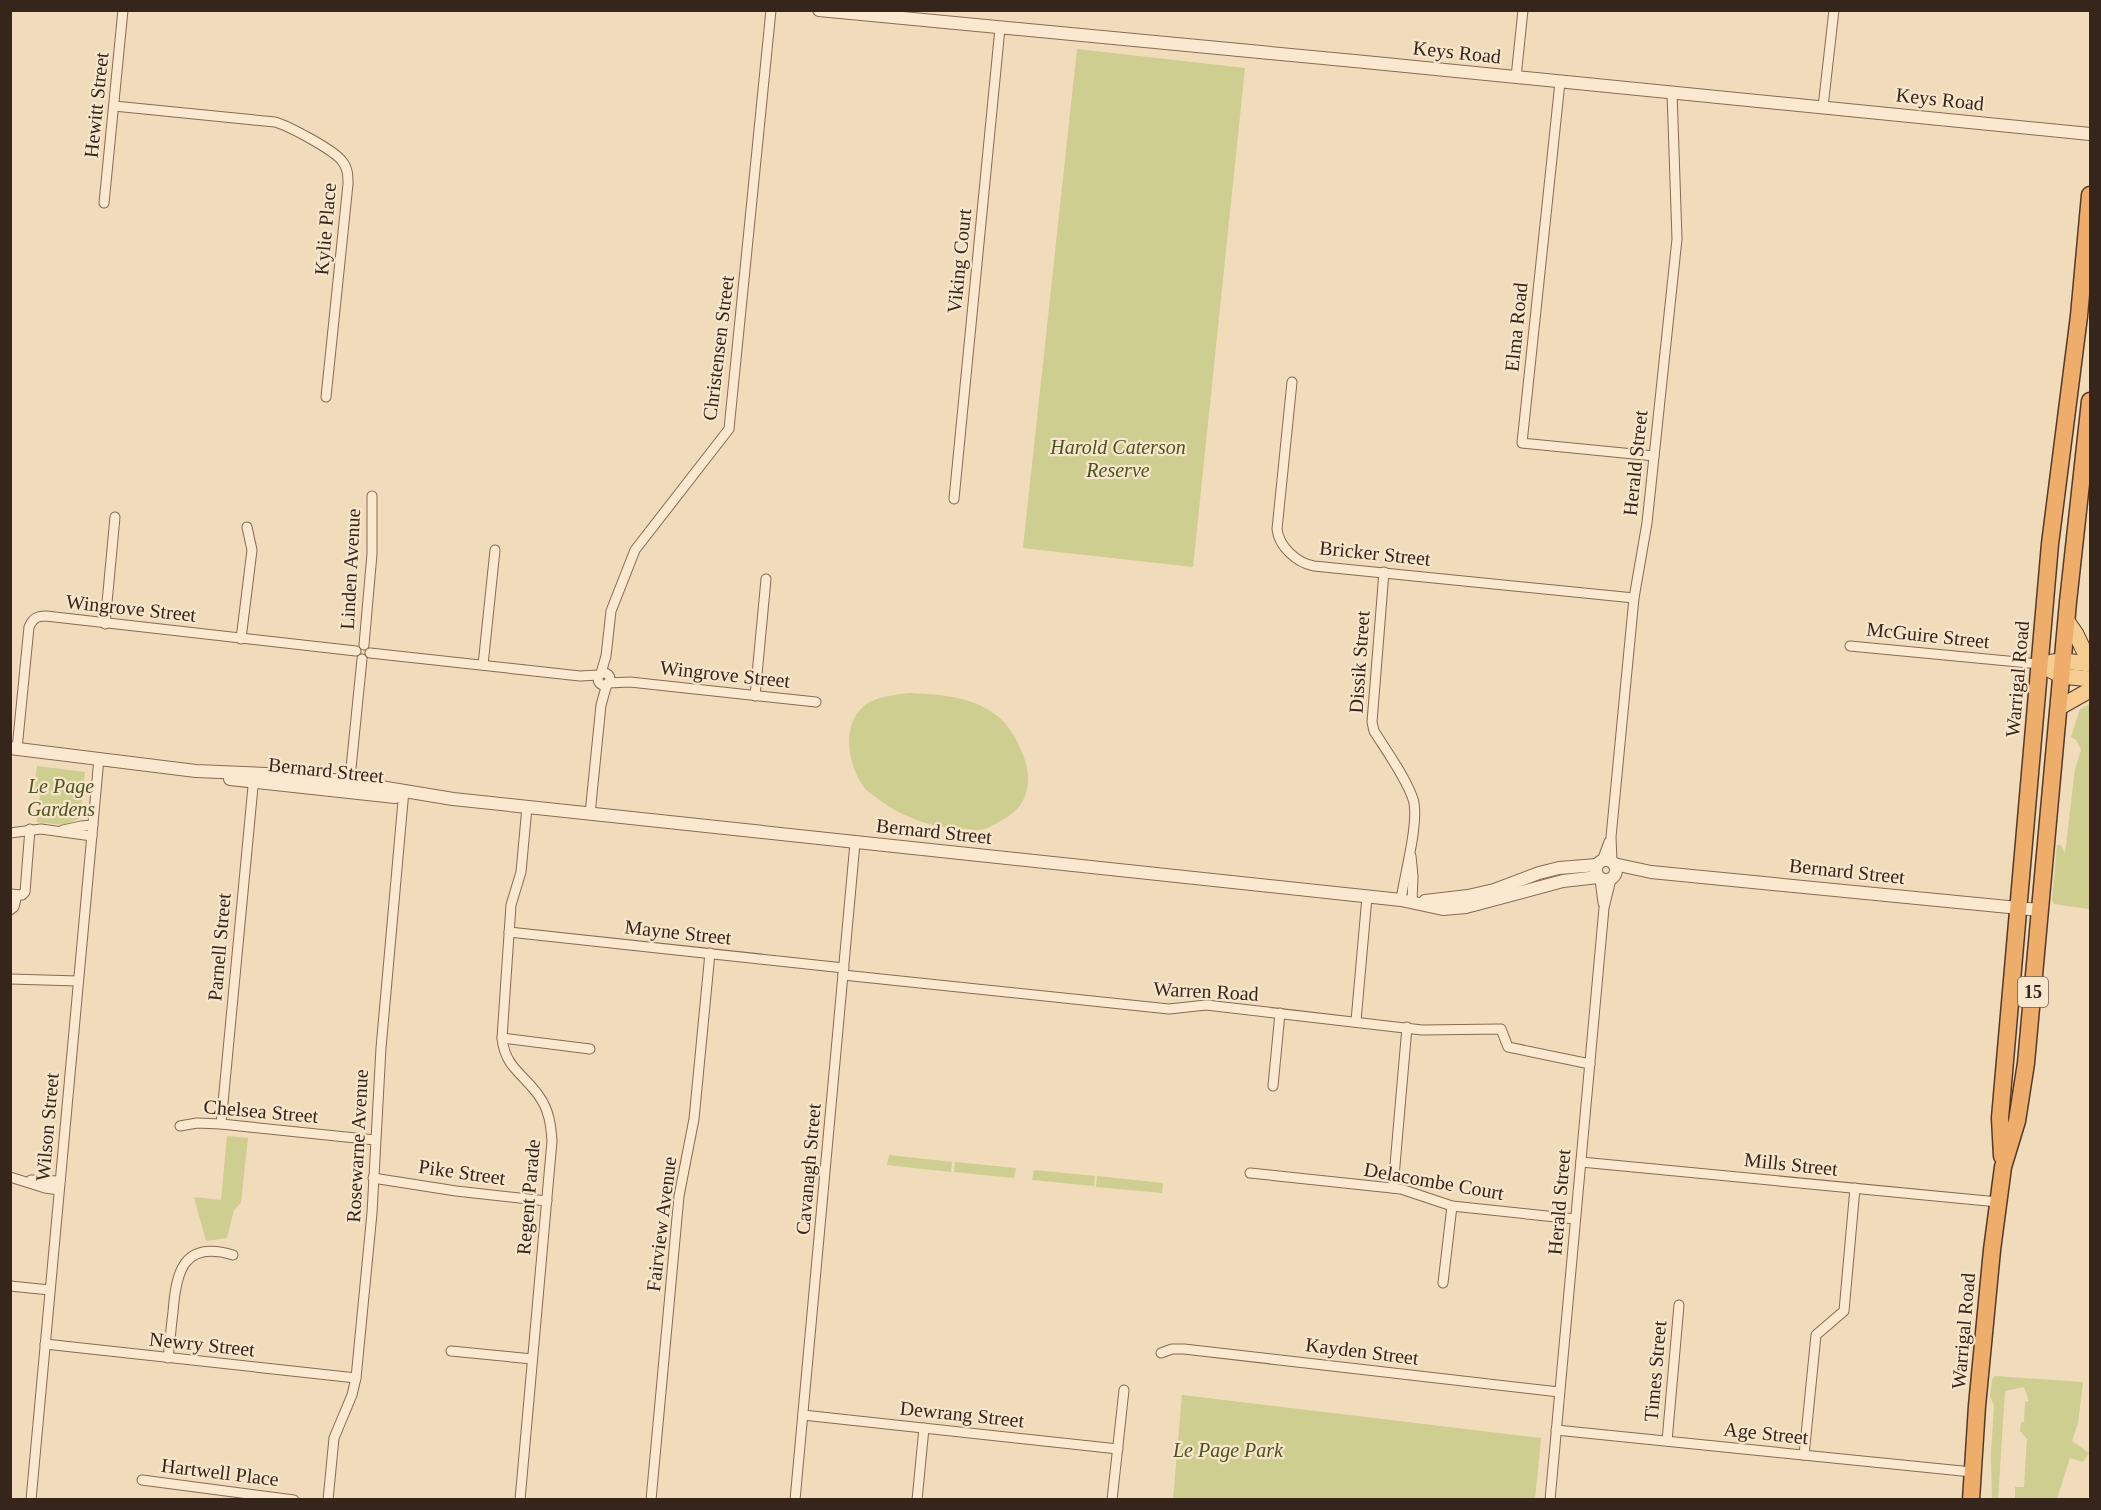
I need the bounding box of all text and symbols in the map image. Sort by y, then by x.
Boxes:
street label: Keys Road [1412,36,1502,69]
street label: Hewitt Street [80,51,113,159]
street label: Keys Road [1895,83,1985,116]
street label: Kylie Place [310,182,341,276]
street label: Viking Court [943,207,976,314]
street label: Christensen Street [698,274,738,422]
street label: Elma Road [1500,281,1532,373]
street label: Herald Street [1619,409,1652,517]
park label: Harold Caterson Reserve [1049,436,1186,481]
street label: Linden Avenue [336,508,364,630]
street label: Bricker Street [1318,536,1432,570]
street label: Wingrove Street [65,590,198,627]
street label: Dissik Street [1344,610,1374,714]
street label: McGuire Street [1865,618,1991,652]
street label: Warrigal Road [2001,620,2034,738]
street label: Wingrove Street [659,656,792,693]
street label: Bernard Street [267,753,385,787]
park label: Le Page Gardens [27,775,95,820]
street label: Bernard Street [875,814,993,848]
street label: Bernard Street [1788,854,1906,888]
street label: Parnell Street [203,892,235,1002]
street label: Mayne Street [623,915,733,950]
street label: Warren Road [1153,977,1259,1005]
road number: 15 [2018,977,2048,1007]
street label: Rosewarne Avenue [342,1069,372,1223]
street label: Wilson Street [31,1071,63,1182]
street label: Chelsea Street [203,1095,320,1127]
street label: Cavanagh Street [791,1102,826,1236]
street label: Regent Parade [512,1138,545,1256]
street label: Herald Street [1543,1148,1575,1256]
street label: Mills Street [1743,1148,1839,1180]
street label: Pike Street [417,1155,507,1189]
street label: Fairview Avenue [642,1155,680,1293]
street label: Delacombe Court [1362,1158,1506,1204]
street label: Warrigal Road [1947,1272,1980,1390]
street label: Times Street [1640,1319,1670,1422]
street label: Newry Street [148,1328,256,1362]
street label: Kayden Street [1304,1333,1420,1370]
street label: Dewrang Street [899,1397,1026,1433]
street label: Age Street [1722,1418,1810,1449]
park label: Le Page Park [1172,1439,1284,1462]
street label: Hartwell Place [160,1454,280,1490]

